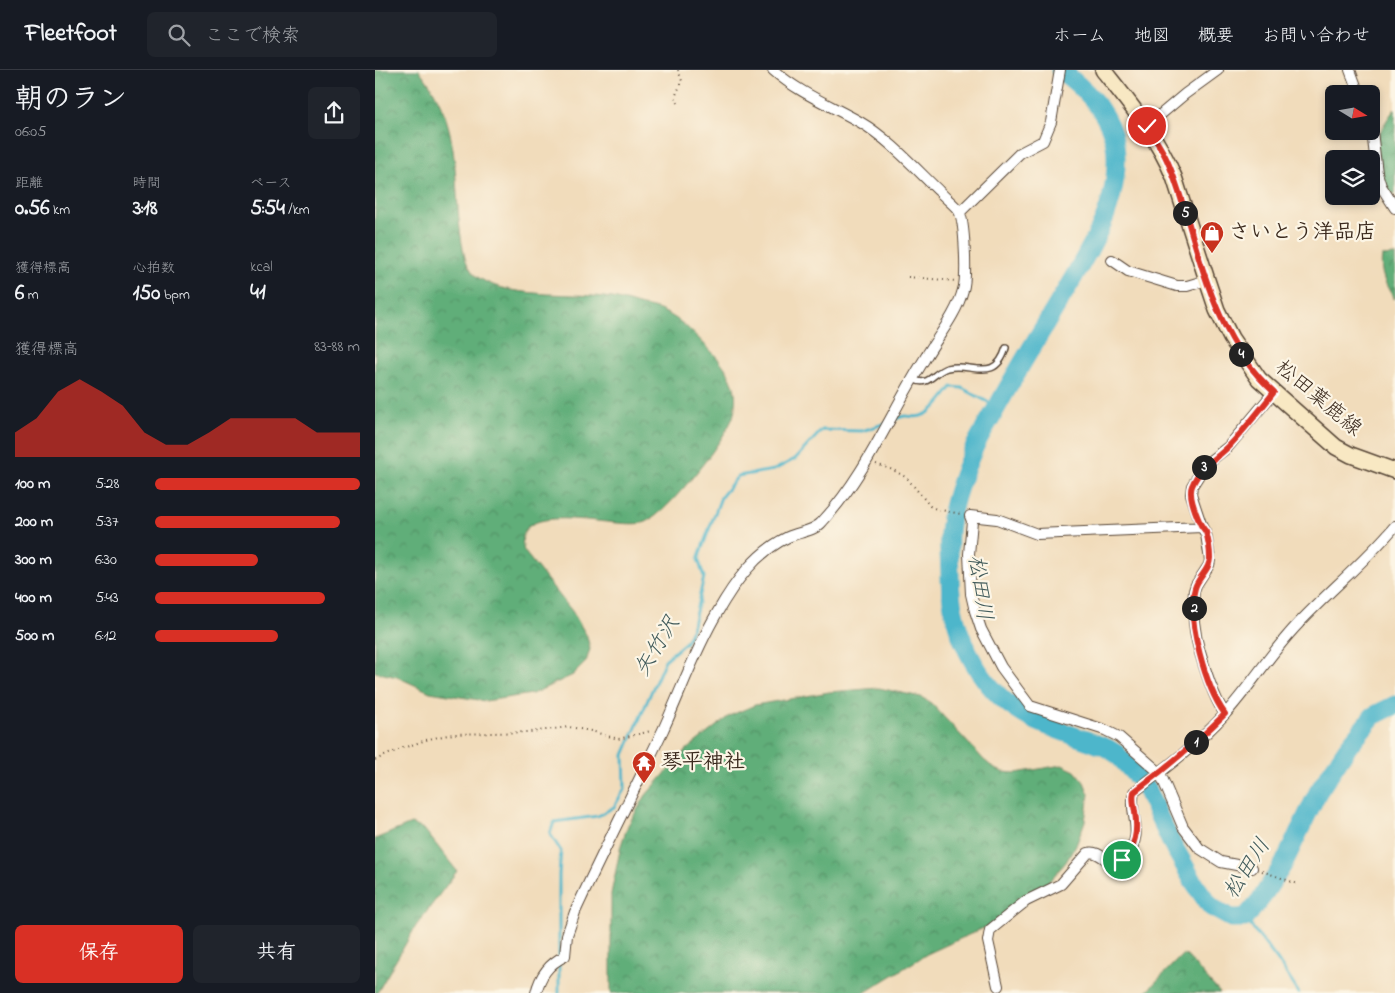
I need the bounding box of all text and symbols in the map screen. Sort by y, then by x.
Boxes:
search box [147,12,497,57]
text: Fleetfoot [25,17,117,52]
icon: search [165,21,193,49]
text: ここで検索 [205,23,300,50]
text: ホーム [1053,24,1106,50]
text: 地図 [1134,24,1170,50]
text: 概要 [1198,24,1234,50]
text: お問い合わせ [1262,24,1370,50]
text: 朝のラン [15,80,127,121]
north arrow [1325,85,1380,140]
map controls [1325,85,1380,205]
button: share [308,87,360,139]
pin [1126,105,1168,147]
icon: check [1133,112,1161,140]
text: 06:05 [15,120,46,144]
button: layers [1325,150,1380,205]
text: 距離 [15,173,43,194]
text: 時間 [133,173,161,194]
text: ペース [250,173,292,194]
text: 0.56 [15,194,50,224]
text: 3:18 [133,194,158,224]
text: 5:54 [250,194,285,224]
text: km [50,200,70,221]
text: /km [285,200,310,221]
pin: 5 [1173,200,1197,226]
text: 5 [1181,203,1190,224]
place label: さいとう洋品店 [1229,218,1376,248]
shop icon: さいとう洋品店 [1199,220,1225,254]
text: kcal [250,257,273,278]
text: 獲得標高 [15,258,71,279]
text: 心拍数 [133,258,175,279]
text: 41 [250,278,266,308]
text: 6 [15,279,24,309]
text: 150 [133,279,160,309]
text: m [24,285,39,306]
text: bpm [160,285,190,306]
text: 83–88 m [314,335,360,359]
text: 獲得標高 [15,338,79,362]
pin: 4 [1229,342,1253,366]
text: 4 [1239,344,1244,365]
street label: 松田葉鹿線 [1268,354,1368,444]
pin: 3 [1191,454,1217,480]
text: 3 [1202,457,1207,478]
text: 100 m [15,472,50,496]
text: 5:28 [95,472,119,496]
text: 200 m [15,510,53,534]
text: 5:37 [95,510,119,534]
text: 300 m [15,548,52,572]
text: 6:30 [95,548,117,572]
water label: 松田川 [959,553,999,623]
text: 400 m [15,586,52,610]
text: 5:43 [95,586,119,610]
pin: 2 [1181,596,1207,620]
text: 2 [1191,598,1198,619]
water label: 矢竹沢 [627,610,689,684]
text: 500 m [15,624,54,648]
text: 6:12 [95,624,116,648]
pin: 1 [1183,730,1209,754]
text: 1 [1194,732,1199,753]
place label: 琴平神社 [661,748,745,778]
temple icon: 琴平神社 [631,750,657,784]
water label: 松田川 [1217,833,1279,905]
pin [1101,839,1143,881]
icon: arrive [1108,846,1136,874]
button: 保存 [15,925,183,983]
button: 共有 [193,925,360,983]

